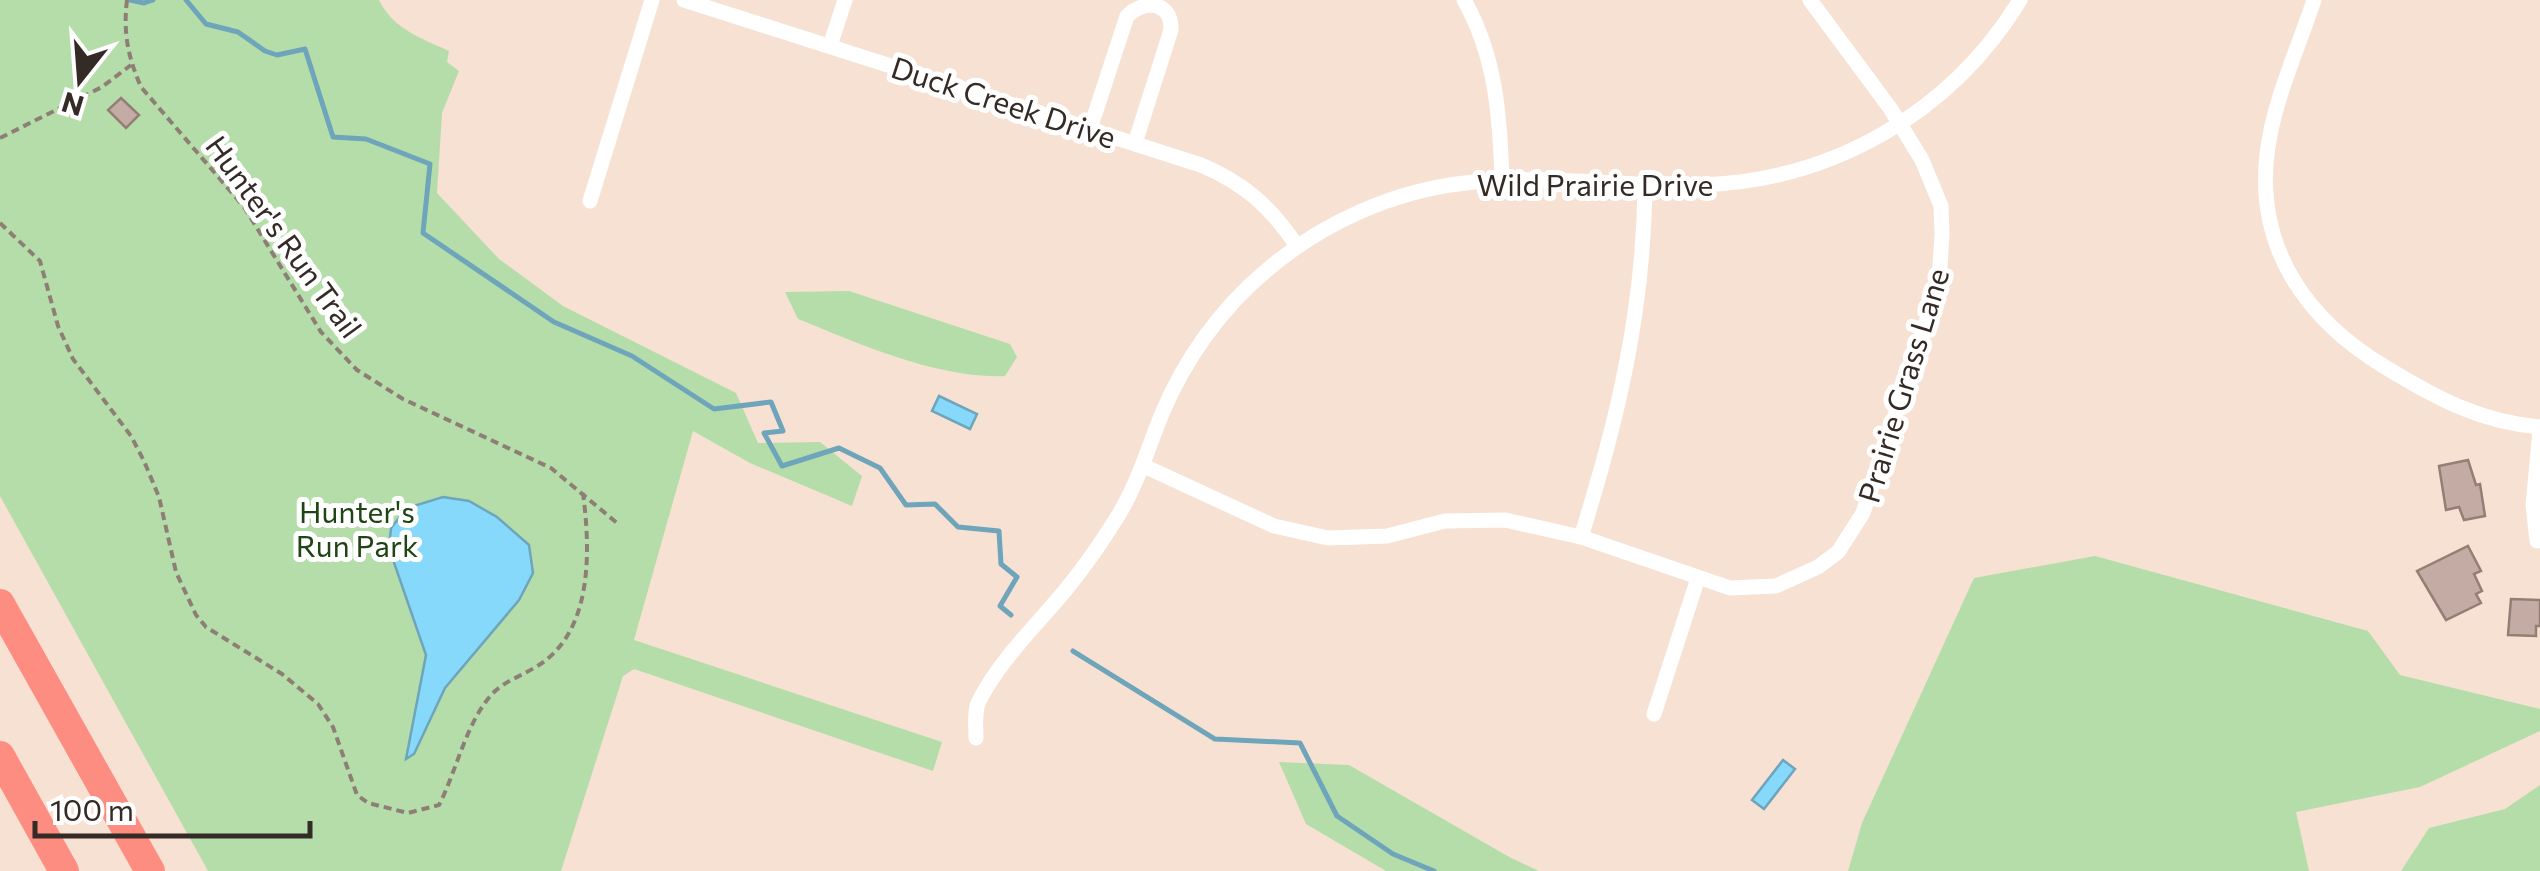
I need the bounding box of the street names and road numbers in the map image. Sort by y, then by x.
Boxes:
street label: Duck Creek Drive [887,47,1121,155]
street label: Hunter's Run Trail [199,128,371,344]
street label: Wild Prairie Drive [1477,165,1713,202]
street label: Prairie Grass Lane [1849,263,1955,507]

